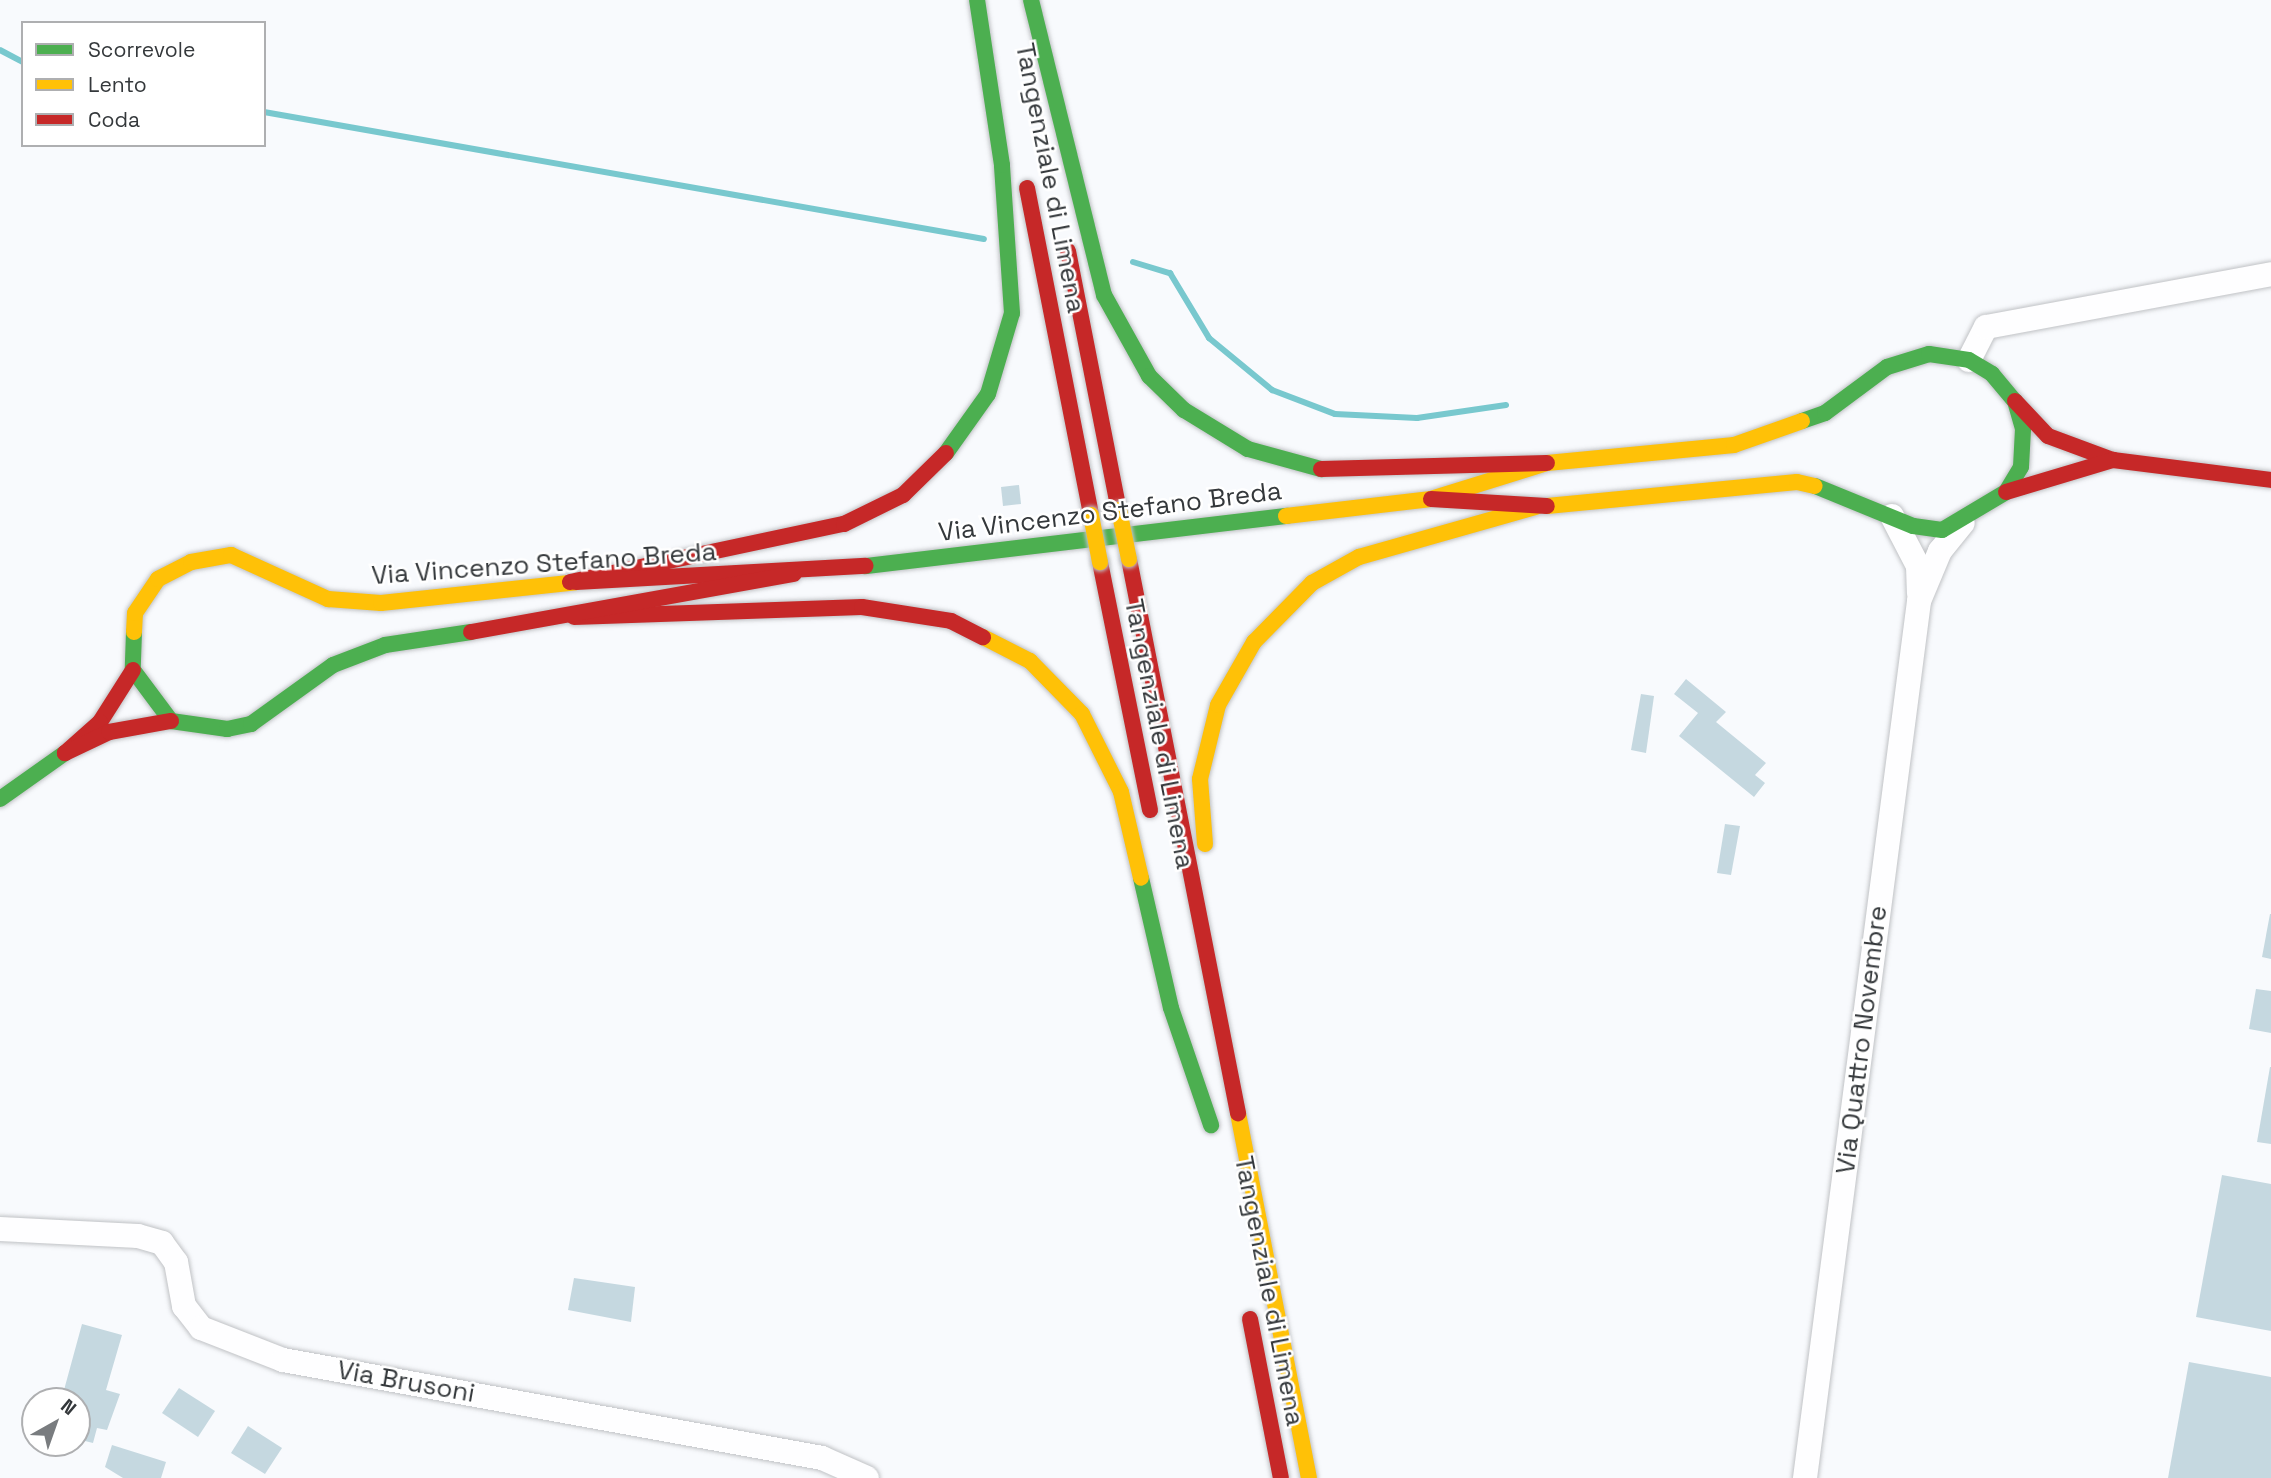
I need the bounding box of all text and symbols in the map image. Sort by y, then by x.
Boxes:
legend [21,21,266,147]
text: Scorrevole [88,36,195,63]
street label: Tangenziale di Limena [1009,40,1091,316]
text: Lento [88,71,147,98]
text: Coda [88,106,140,133]
street label: Via Vincenzo Stefano Breda [936,475,1284,549]
street label: Via Vincenzo Stefano Breda [370,536,718,592]
street label: Tangenziale di Limena [1118,596,1200,872]
street label: Via Quattro Novembre [1830,904,1894,1176]
street label: Tangenziale di Limena [1228,1153,1310,1429]
street label: Via Brusoni [335,1355,477,1409]
north arrow [21,1387,91,1457]
text: N [56,1393,81,1421]

